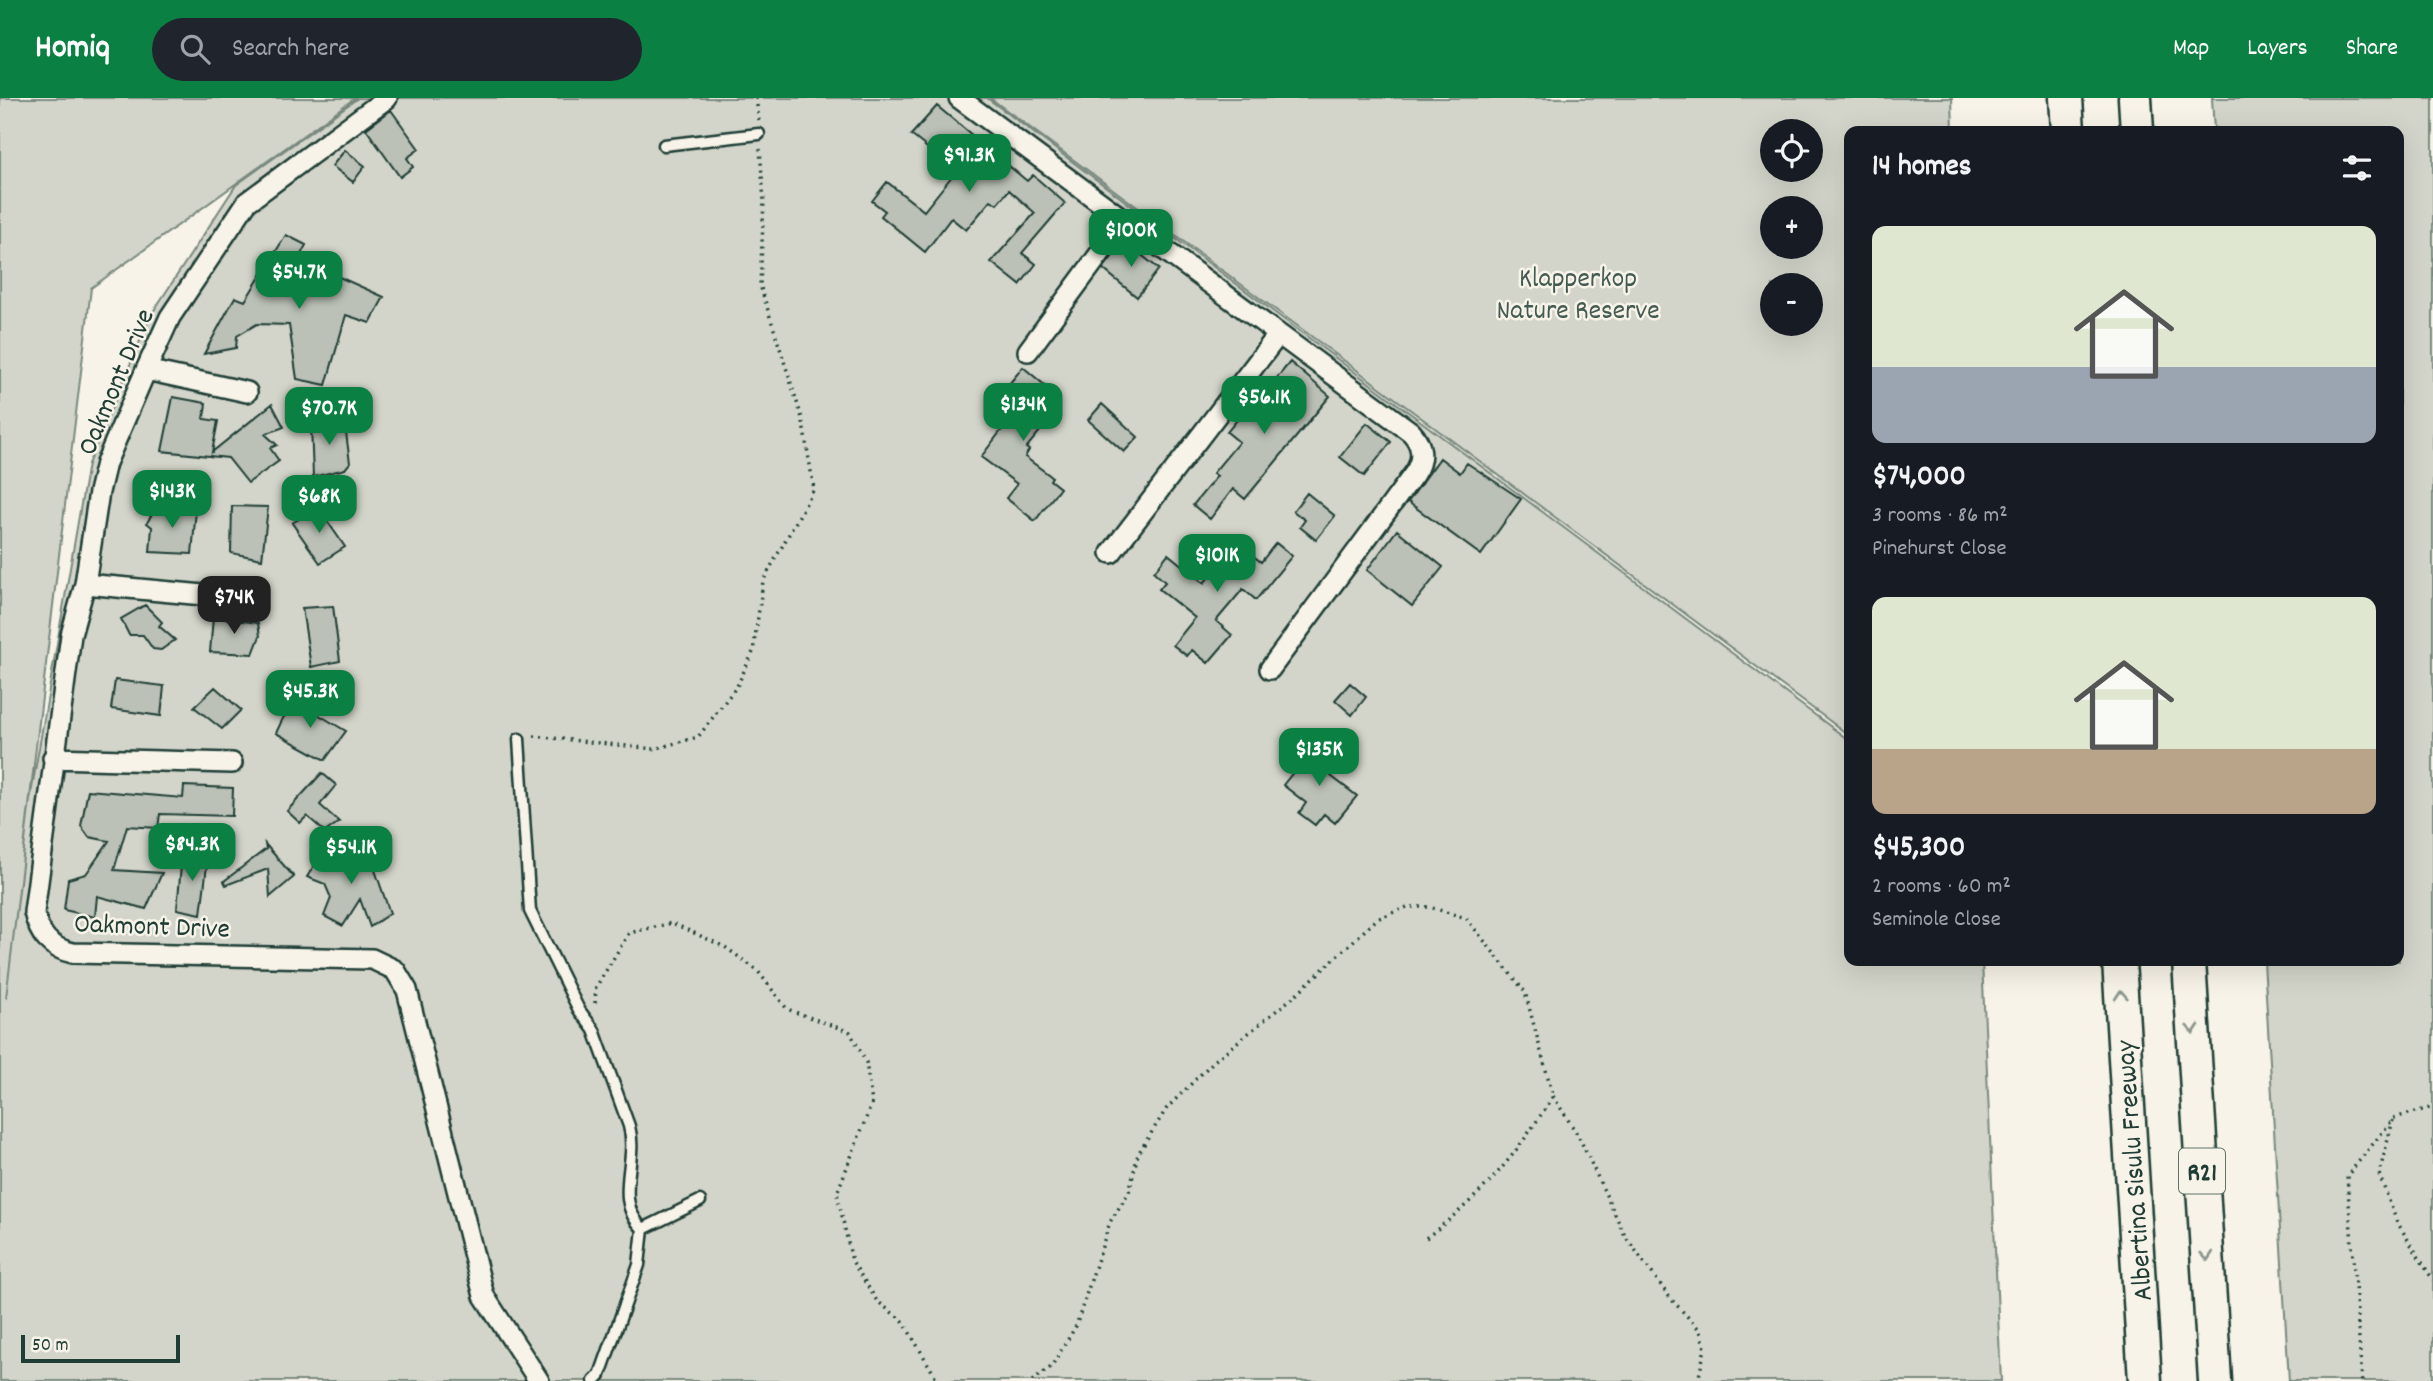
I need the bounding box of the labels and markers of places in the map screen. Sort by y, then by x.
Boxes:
pin: $91.3K [912,134,1026,194]
pin: $100K [1082,209,1180,269]
pin: $54.7K [242,252,356,311]
pin: $56.1K [1207,376,1321,436]
pin: $134K [974,384,1072,443]
pin: $70.7K [272,388,386,447]
pin: $143K [123,470,221,530]
pin: $68K [278,476,360,535]
pin: $101K [1168,534,1266,594]
pin: $74K [193,576,275,636]
pin: $45.3K [253,670,367,730]
pin: $135K [1270,728,1368,788]
pin: $84.3K [135,824,249,883]
pin: $54.1K [294,826,408,886]

